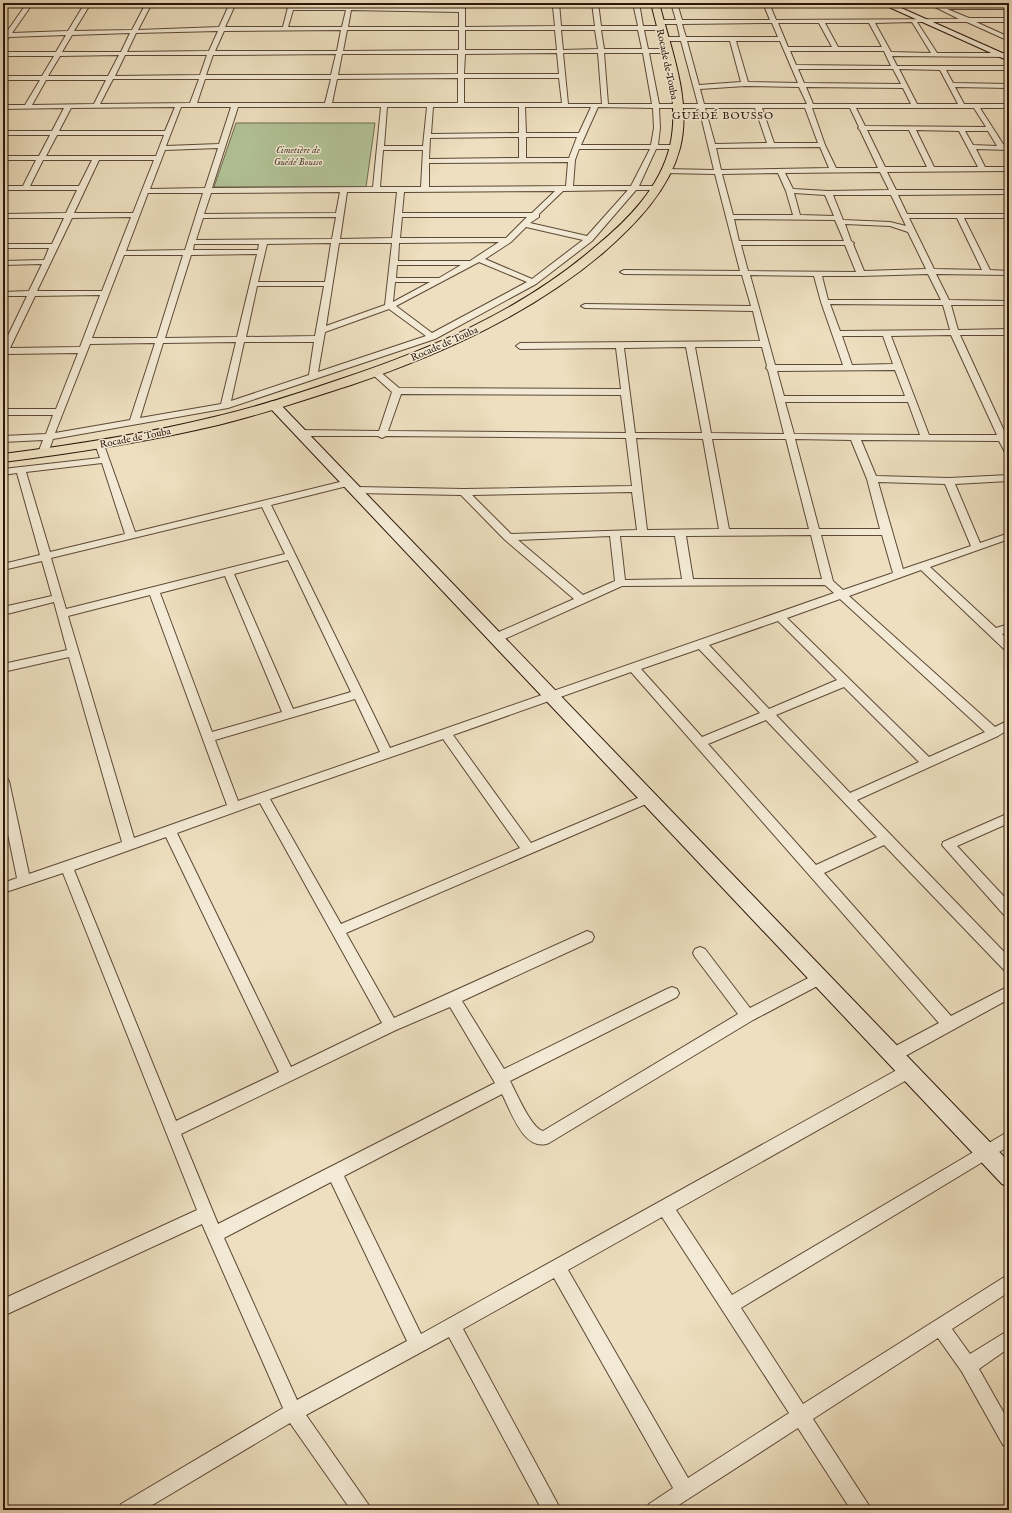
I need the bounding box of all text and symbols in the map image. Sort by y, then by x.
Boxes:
street label: Rocade de Touba [653,28,681,102]
district label: GUÉDÉ BOUSSO [672,109,774,123]
park label: Cimetière de Guédé Bousso [274,144,323,169]
street label: Rocade de Touba [409,323,481,365]
street label: Rocade de Touba [99,425,173,452]

